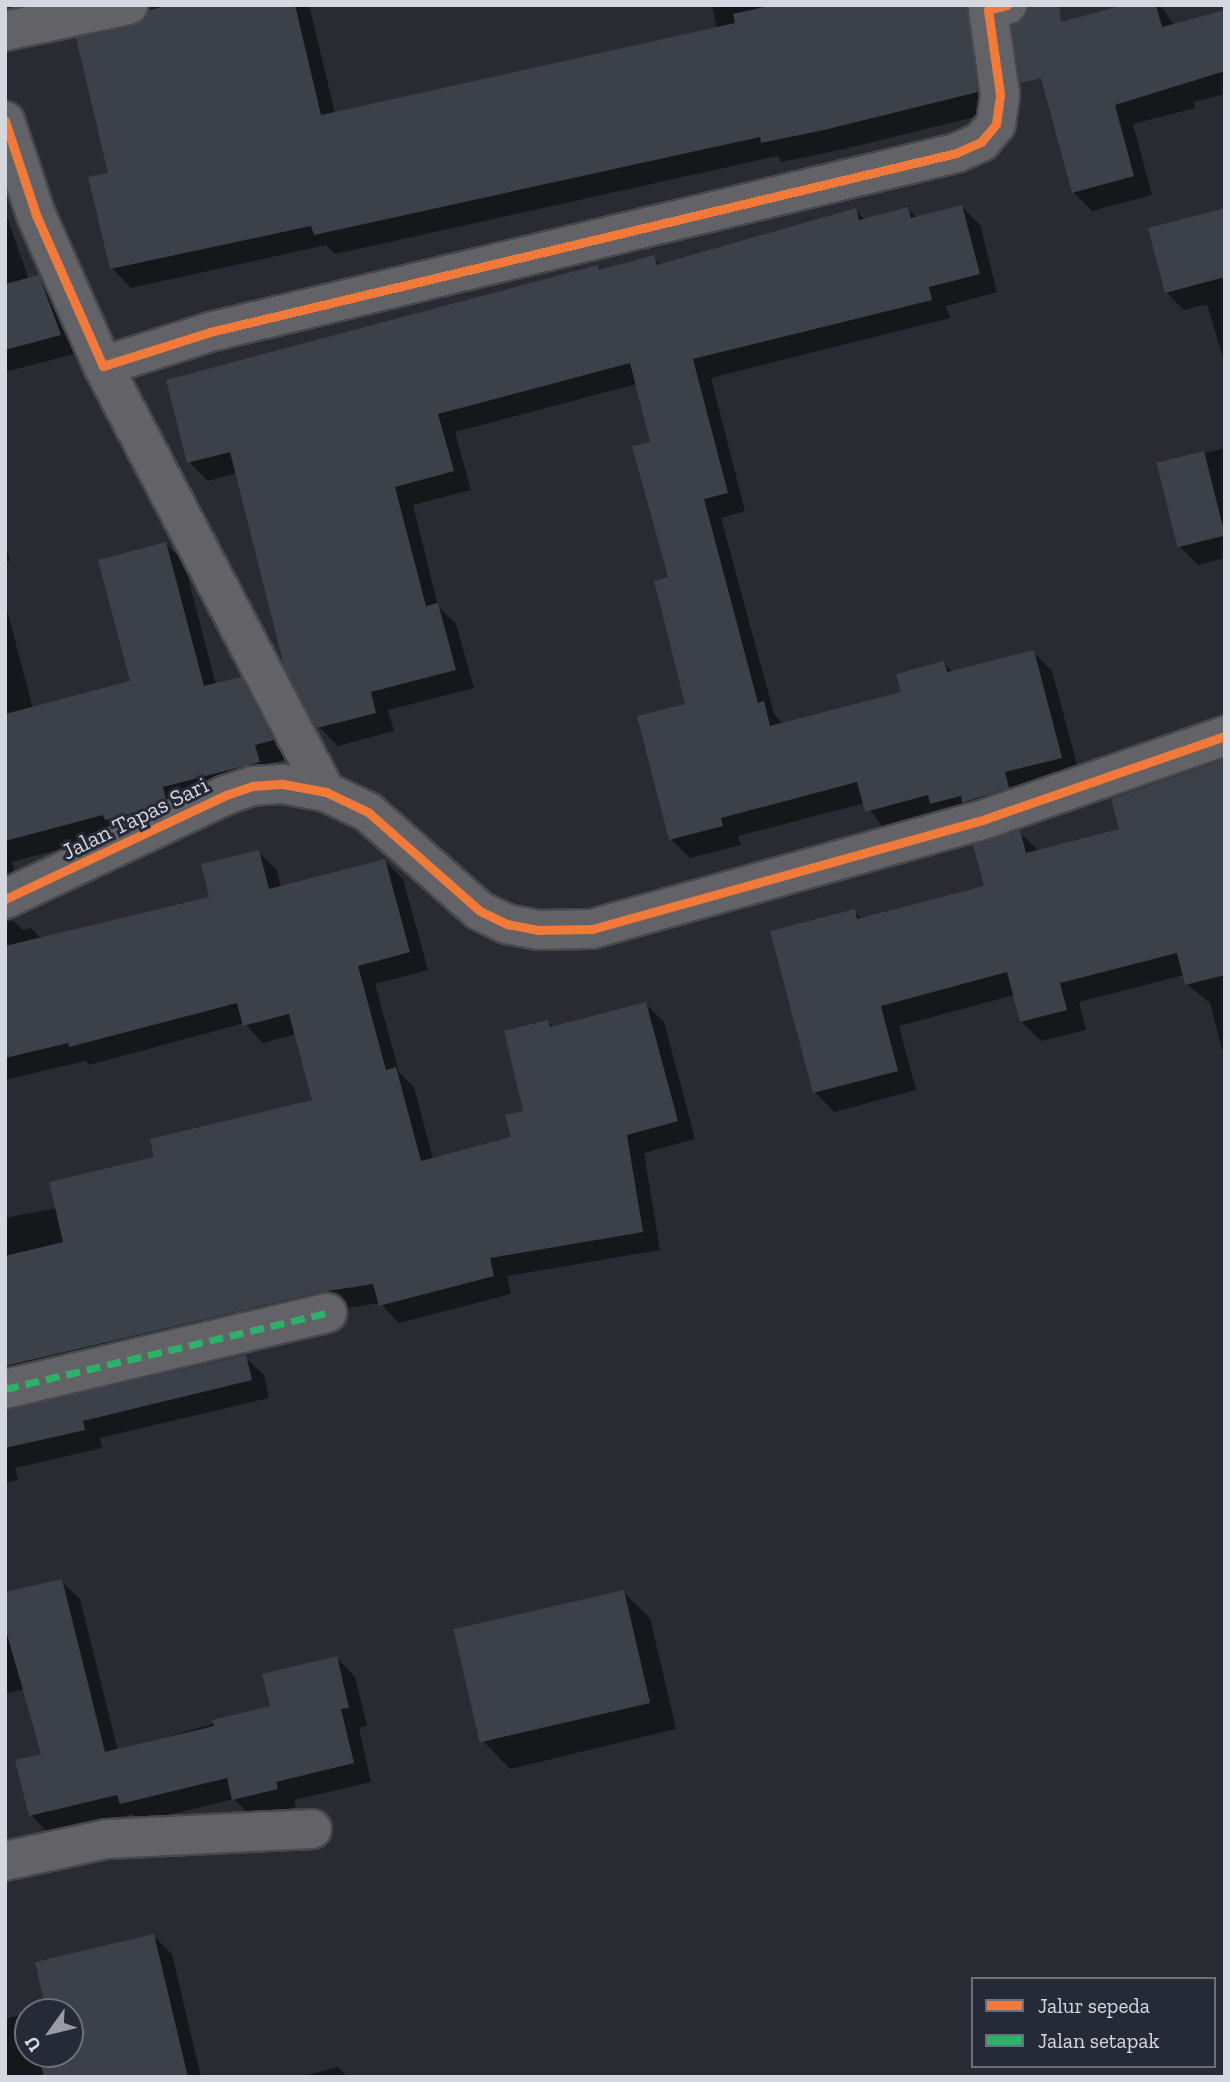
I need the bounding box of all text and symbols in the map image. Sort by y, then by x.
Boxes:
street label: Jalan Tapas Sari [57,771,213,865]
legend [971,1977,1216,2068]
text: Jalur sepeda [1038,1993,1150,2018]
north arrow [14,1998,84,2068]
text: Jalan setapak [1038,2028,1159,2053]
text: U [19,2032,46,2056]

